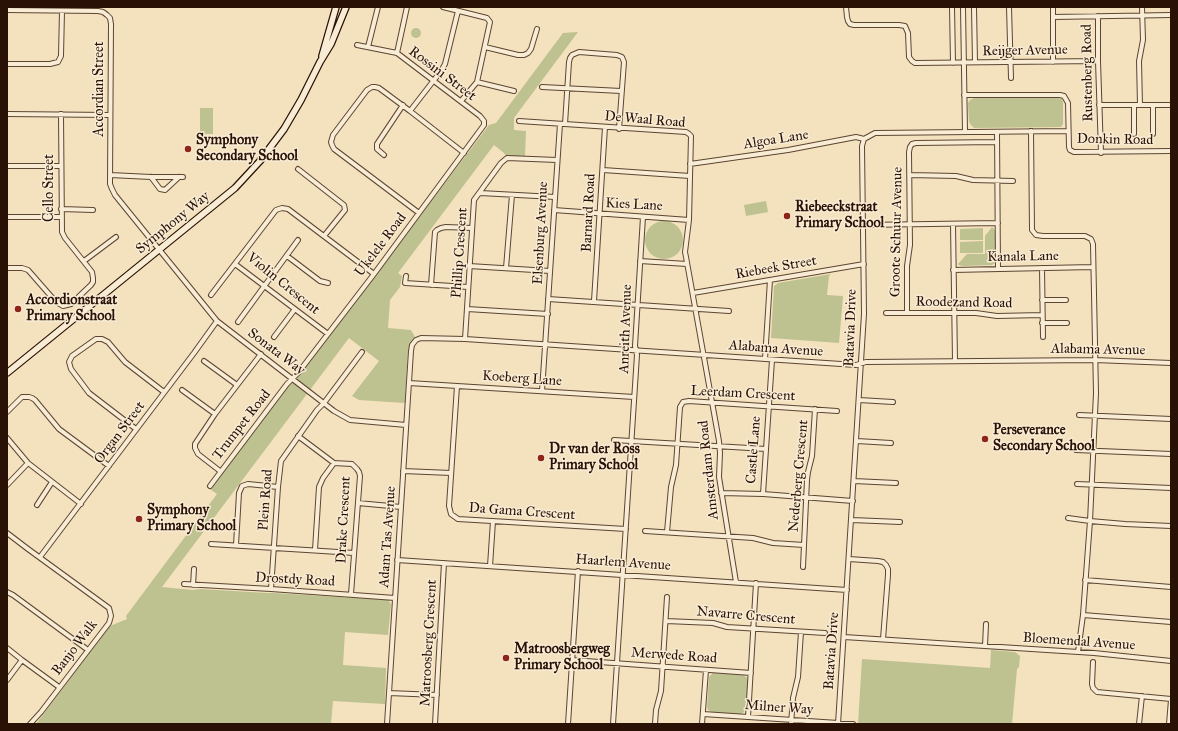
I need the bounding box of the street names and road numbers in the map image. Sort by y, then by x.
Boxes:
street label: Rustenberg Road [1079,24,1097,122]
street label: Accordian Street [92,41,108,137]
street label: Reijger Avenue [982,42,1068,60]
street label: Rossini Street [405,43,479,105]
street label: De Waal Road [604,108,686,132]
street label: Algoa Lane [742,127,810,153]
street label: Donkin Road [1077,131,1153,149]
street label: Cello Street [42,154,58,222]
street label: Groote Schuur Avenue [887,167,907,297]
street label: Barnard Road [579,173,599,253]
street label: Elsenburg Avenue [530,181,552,285]
street label: Symphony Way [133,188,213,258]
street label: Kies Lane [605,195,663,215]
street label: Phillip Crescent [448,207,472,299]
street label: Ukelele Road [352,210,410,280]
street label: Kanala Lane [987,248,1059,266]
street label: Violin Crescent [243,250,323,318]
street label: Riebeek Street [734,253,818,283]
street label: Anreith Avenue [616,284,636,374]
street label: Batavia Drive [841,289,861,367]
street label: Roodezand Road [915,294,1013,312]
street label: Sonata Way [244,325,308,379]
street label: Alabama Avenue [728,337,824,361]
street label: Alabama Avenue [1051,341,1145,359]
street label: Koeberg Lane [482,368,562,390]
street label: Leerdam Crescent [690,383,796,405]
street label: Trumpet Road [209,387,275,463]
street label: Organ Street [91,399,149,467]
street label: Castle Lane [743,416,765,484]
street label: Amsterdam Road [695,419,723,521]
street label: Nederberg Crescent [786,419,812,533]
street label: Plein Road [255,469,277,531]
street label: Drake Crescent [333,476,355,564]
street label: Adam Tas Avenue [376,486,400,588]
street label: Da Gama Crescent [468,500,576,524]
street label: Haarlem Avenue [575,551,671,575]
street label: Drostdy Road [255,570,335,590]
street label: Matroosberg Crescent [417,579,441,707]
street label: Navarre Crescent [696,603,796,629]
street label: Batavia Drive [821,612,843,690]
street label: Banjo Walk [49,617,101,679]
street label: Bloemendal Avenue [1022,630,1136,654]
street label: Merwede Road [630,645,718,667]
street label: Milner Way [744,697,814,719]

